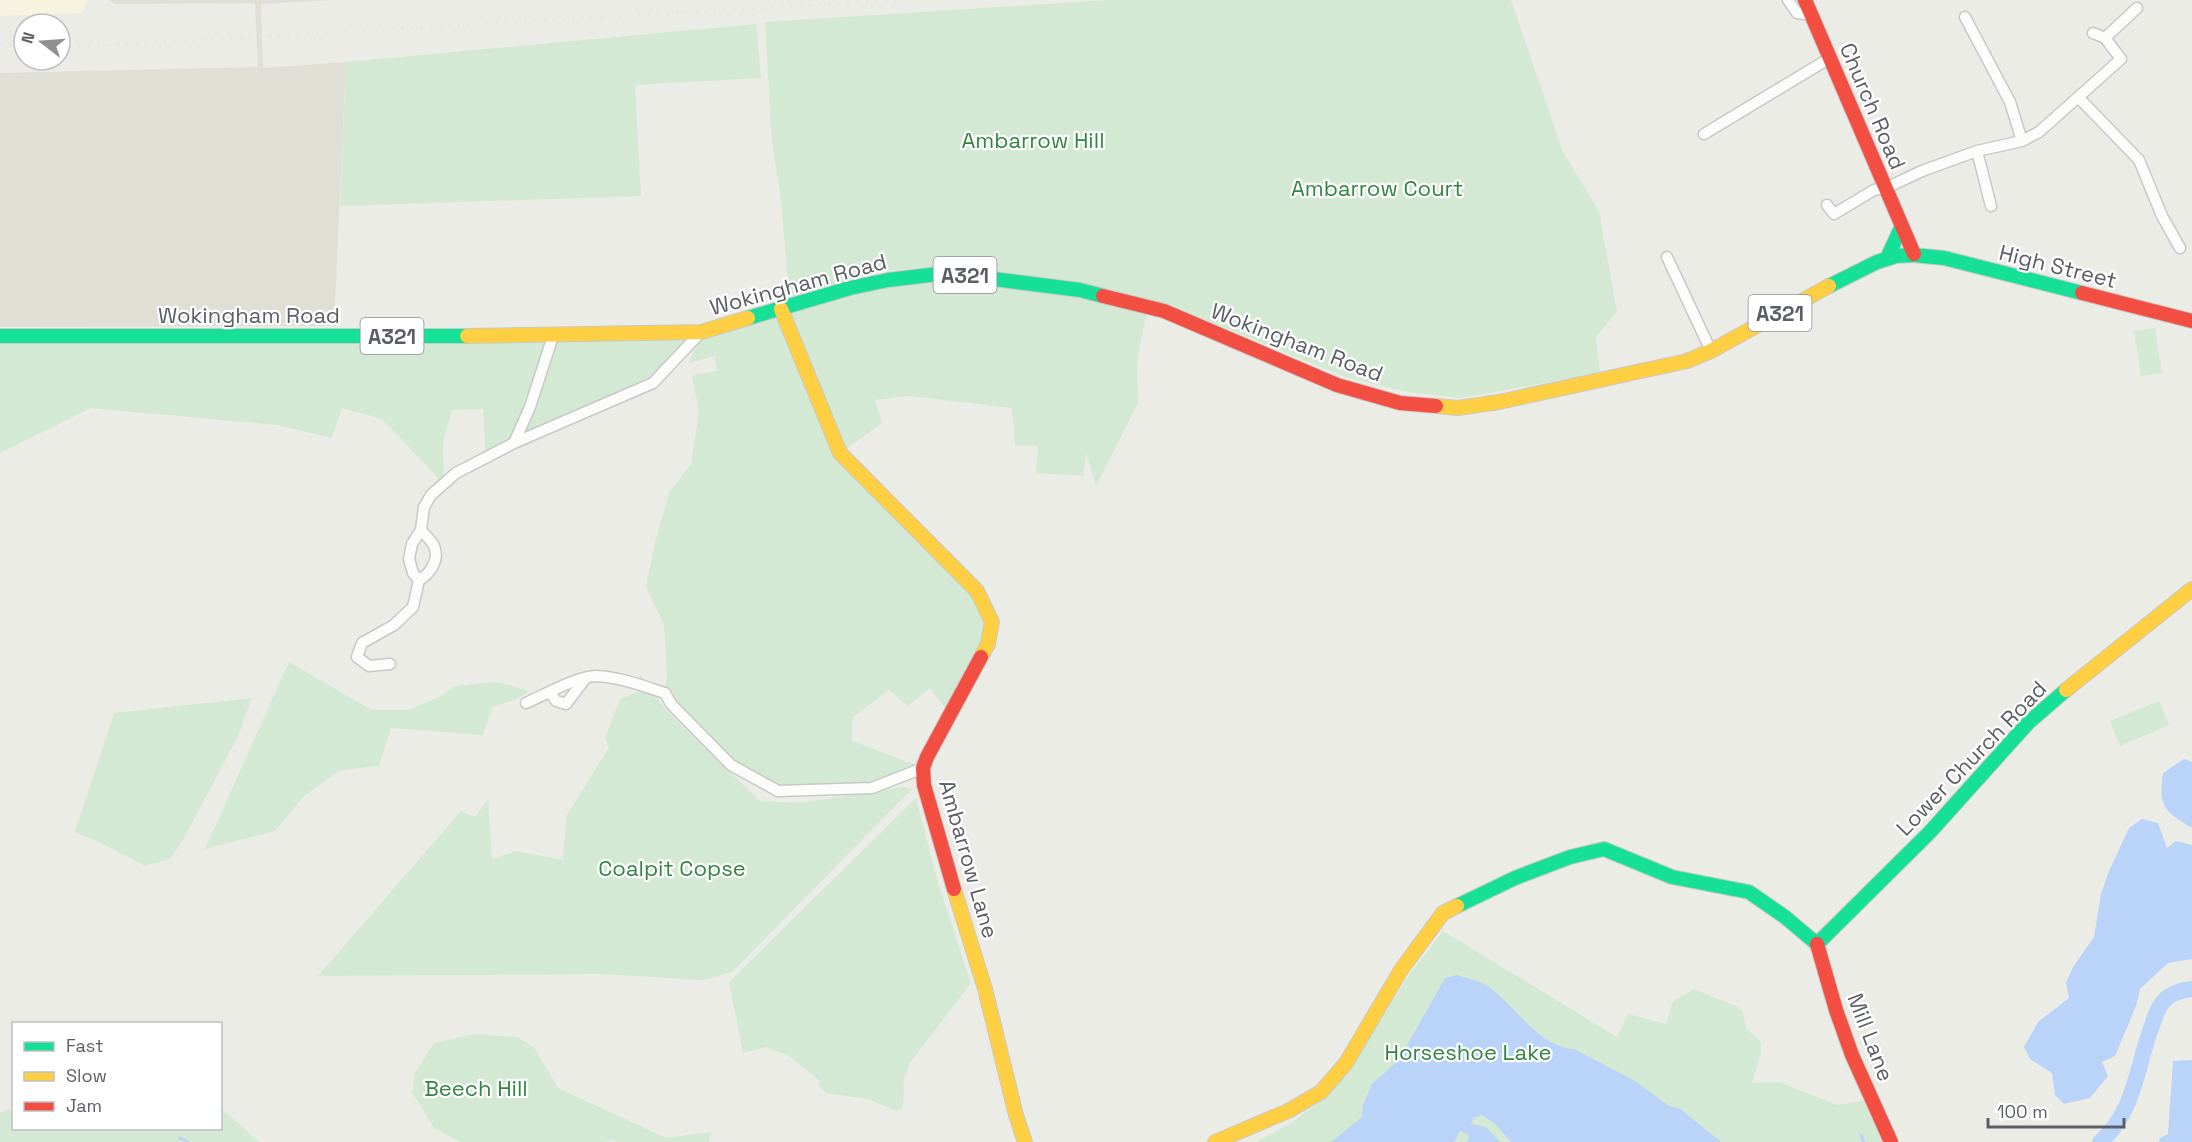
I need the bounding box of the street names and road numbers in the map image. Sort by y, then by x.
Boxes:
street label: Church Road [1834,38,1912,174]
street label: High Street [1996,238,2120,294]
street label: Wokingham Road [706,247,890,321]
road number: A321 [934,257,996,293]
road number: A321 [1748,295,1812,331]
street label: Wokingham Road [1207,296,1387,388]
street label: Wokingham Road [158,301,340,329]
road number: A321 [360,318,424,354]
street label: Lower Church Road [1890,675,2052,841]
street label: Ambarrow Lane [933,776,1005,942]
street label: Mill Lane [1841,989,1901,1085]

